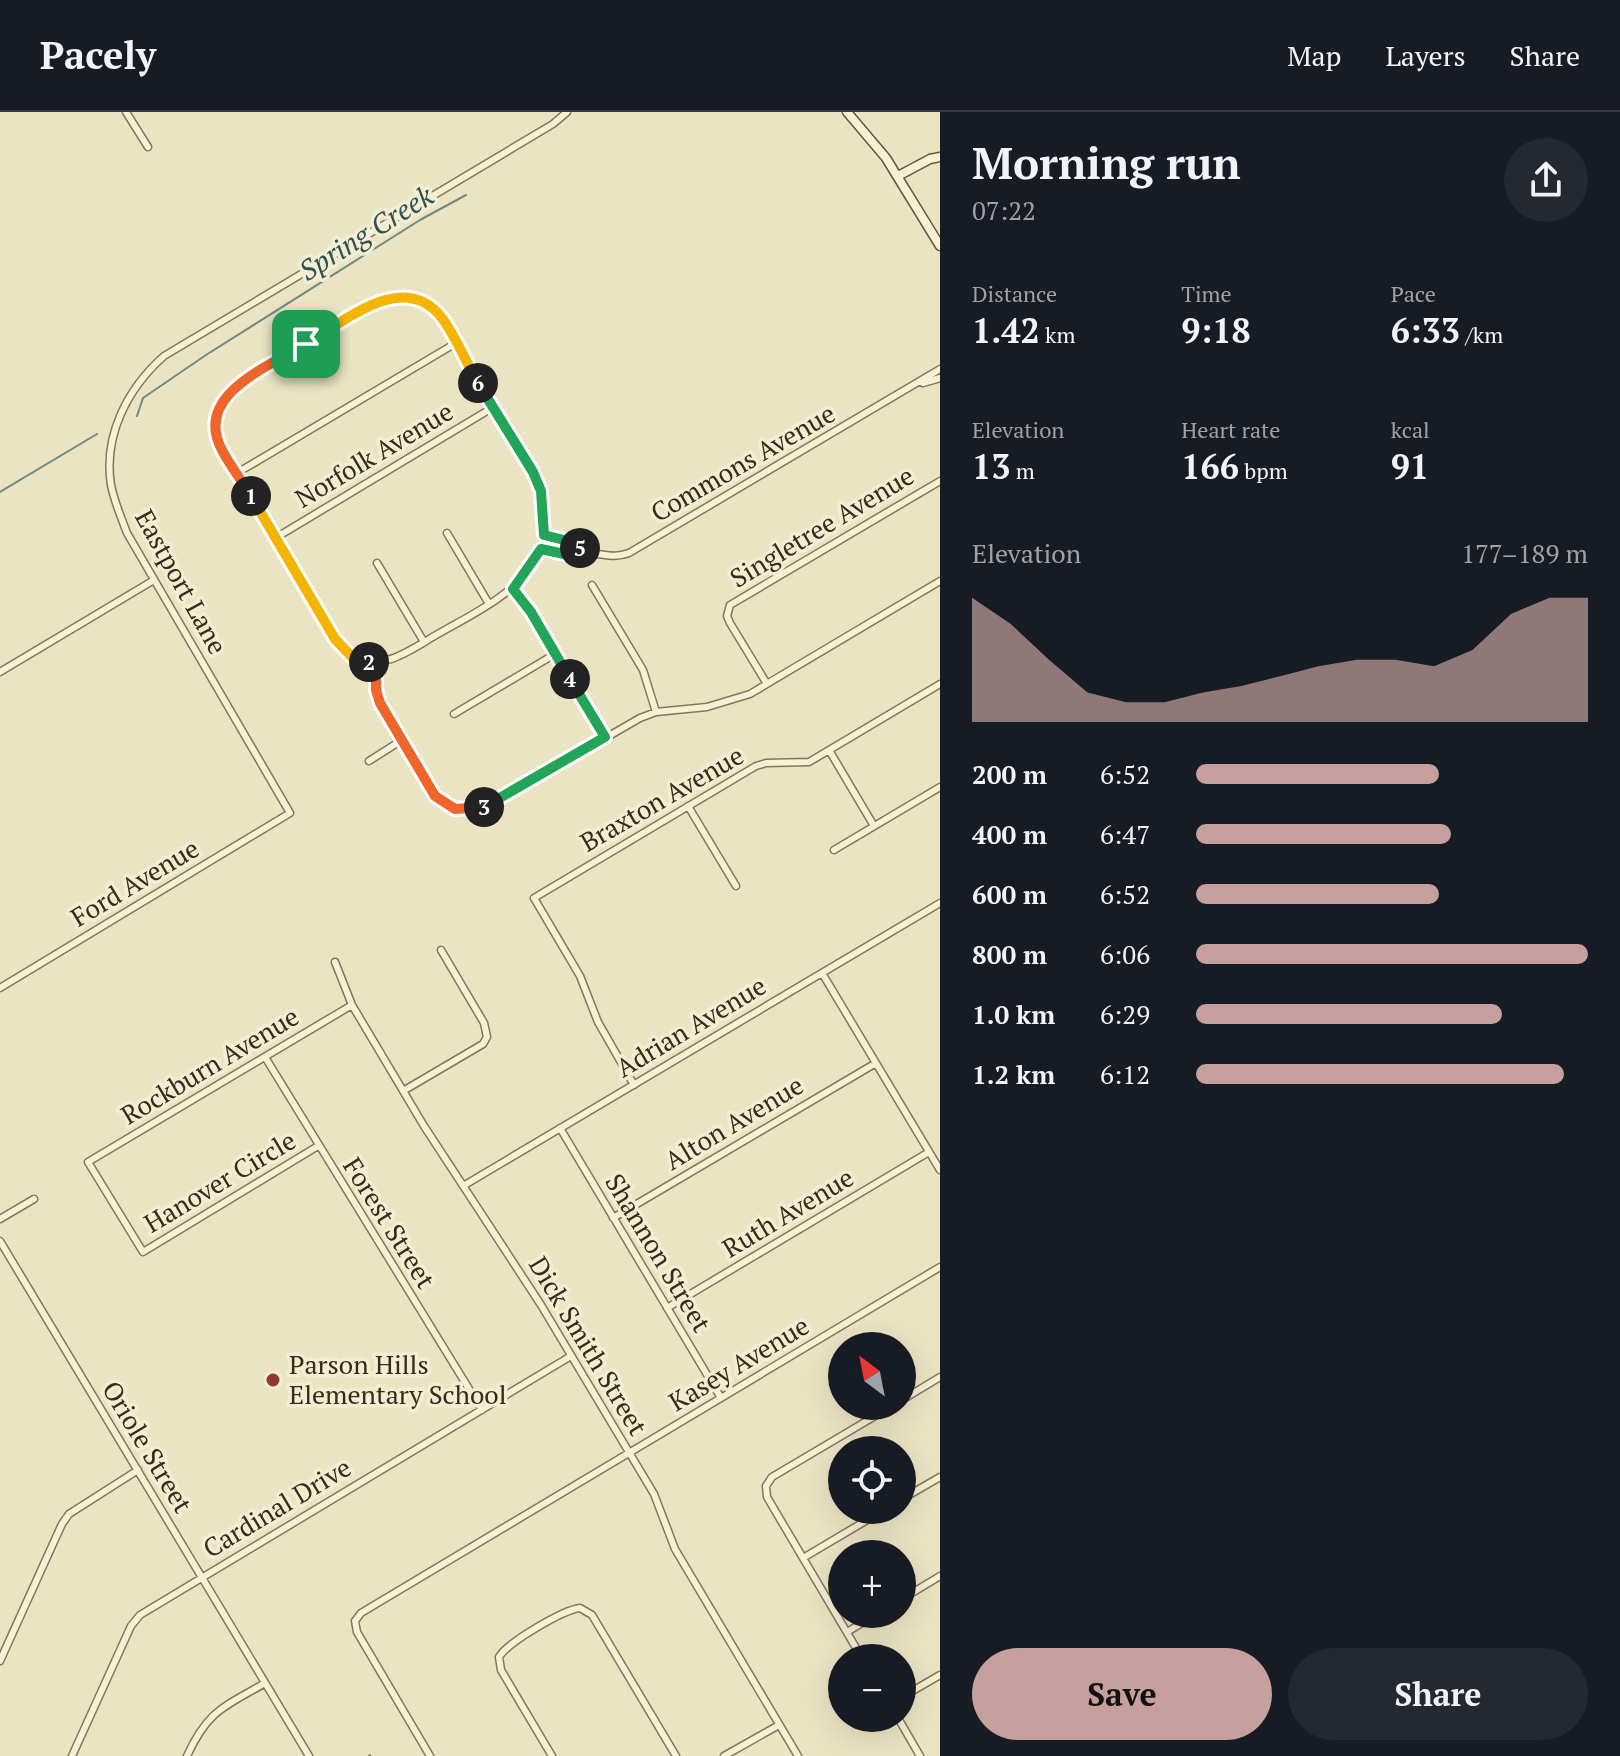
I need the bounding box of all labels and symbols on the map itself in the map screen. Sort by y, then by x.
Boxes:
water label: Spring Creek [292,176,440,289]
pin [272,310,340,378]
pin: 6 [458,363,498,403]
street label: Norfolk Avenue [288,394,459,515]
street label: Commons Avenue [644,396,841,529]
street label: Singletree Avenue [723,458,920,594]
pin: 1 [231,476,271,516]
street label: Eastport Lane [128,503,236,660]
pin: 5 [560,528,600,568]
pin: 2 [349,642,389,682]
pin: 4 [550,659,590,699]
street label: Braxton Avenue [574,738,749,859]
pin: 3 [464,787,504,827]
street label: Ford Avenue [64,831,205,934]
street label: Adrian Avenue [609,968,772,1084]
street label: Rockburn Avenue [114,999,305,1132]
street label: Alton Avenue [658,1067,809,1177]
street label: Hanover Circle [137,1123,302,1240]
street label: Forest Street [336,1151,444,1295]
street label: Ruth Avenue [716,1160,859,1265]
street label: Shannon Street [598,1167,720,1338]
street label: Dick Smith Street [522,1250,656,1441]
street label: Kasey Avenue [662,1308,815,1418]
north arrow [828,1332,916,1420]
place label: Parson Hills Elementary School [289,1347,507,1411]
marker: Parson Hills Elementary School [264,1371,282,1389]
street label: Oriole Street [95,1374,201,1519]
street label: Cardinal Drive [196,1450,357,1565]

